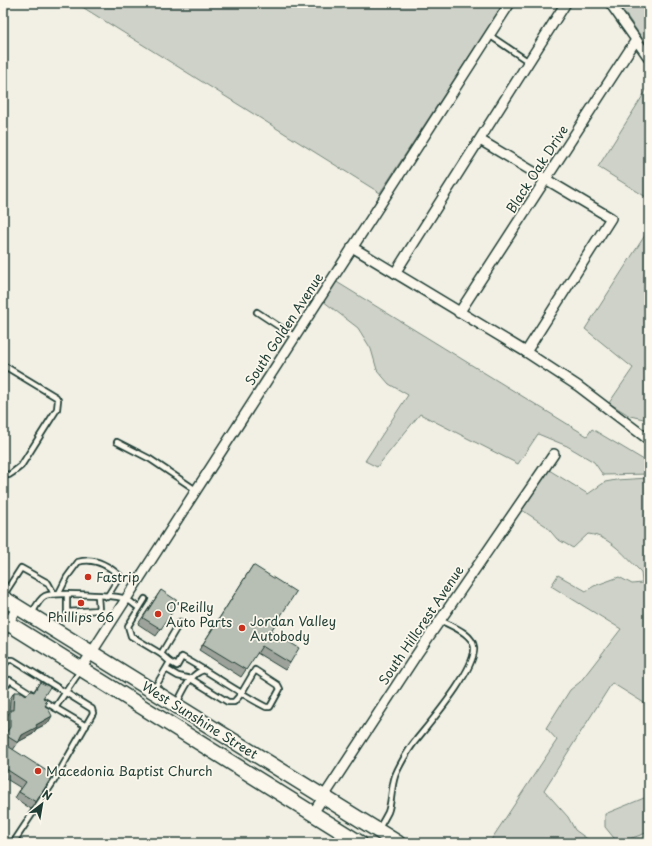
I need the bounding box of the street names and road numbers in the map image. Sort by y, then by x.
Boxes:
street label: Black Oak Drive [501,121,572,216]
street label: South Golden Avenue [240,269,327,389]
street label: South Hillcrest Avenue [374,561,468,688]
street label: West Sunshine Street [139,676,262,763]

